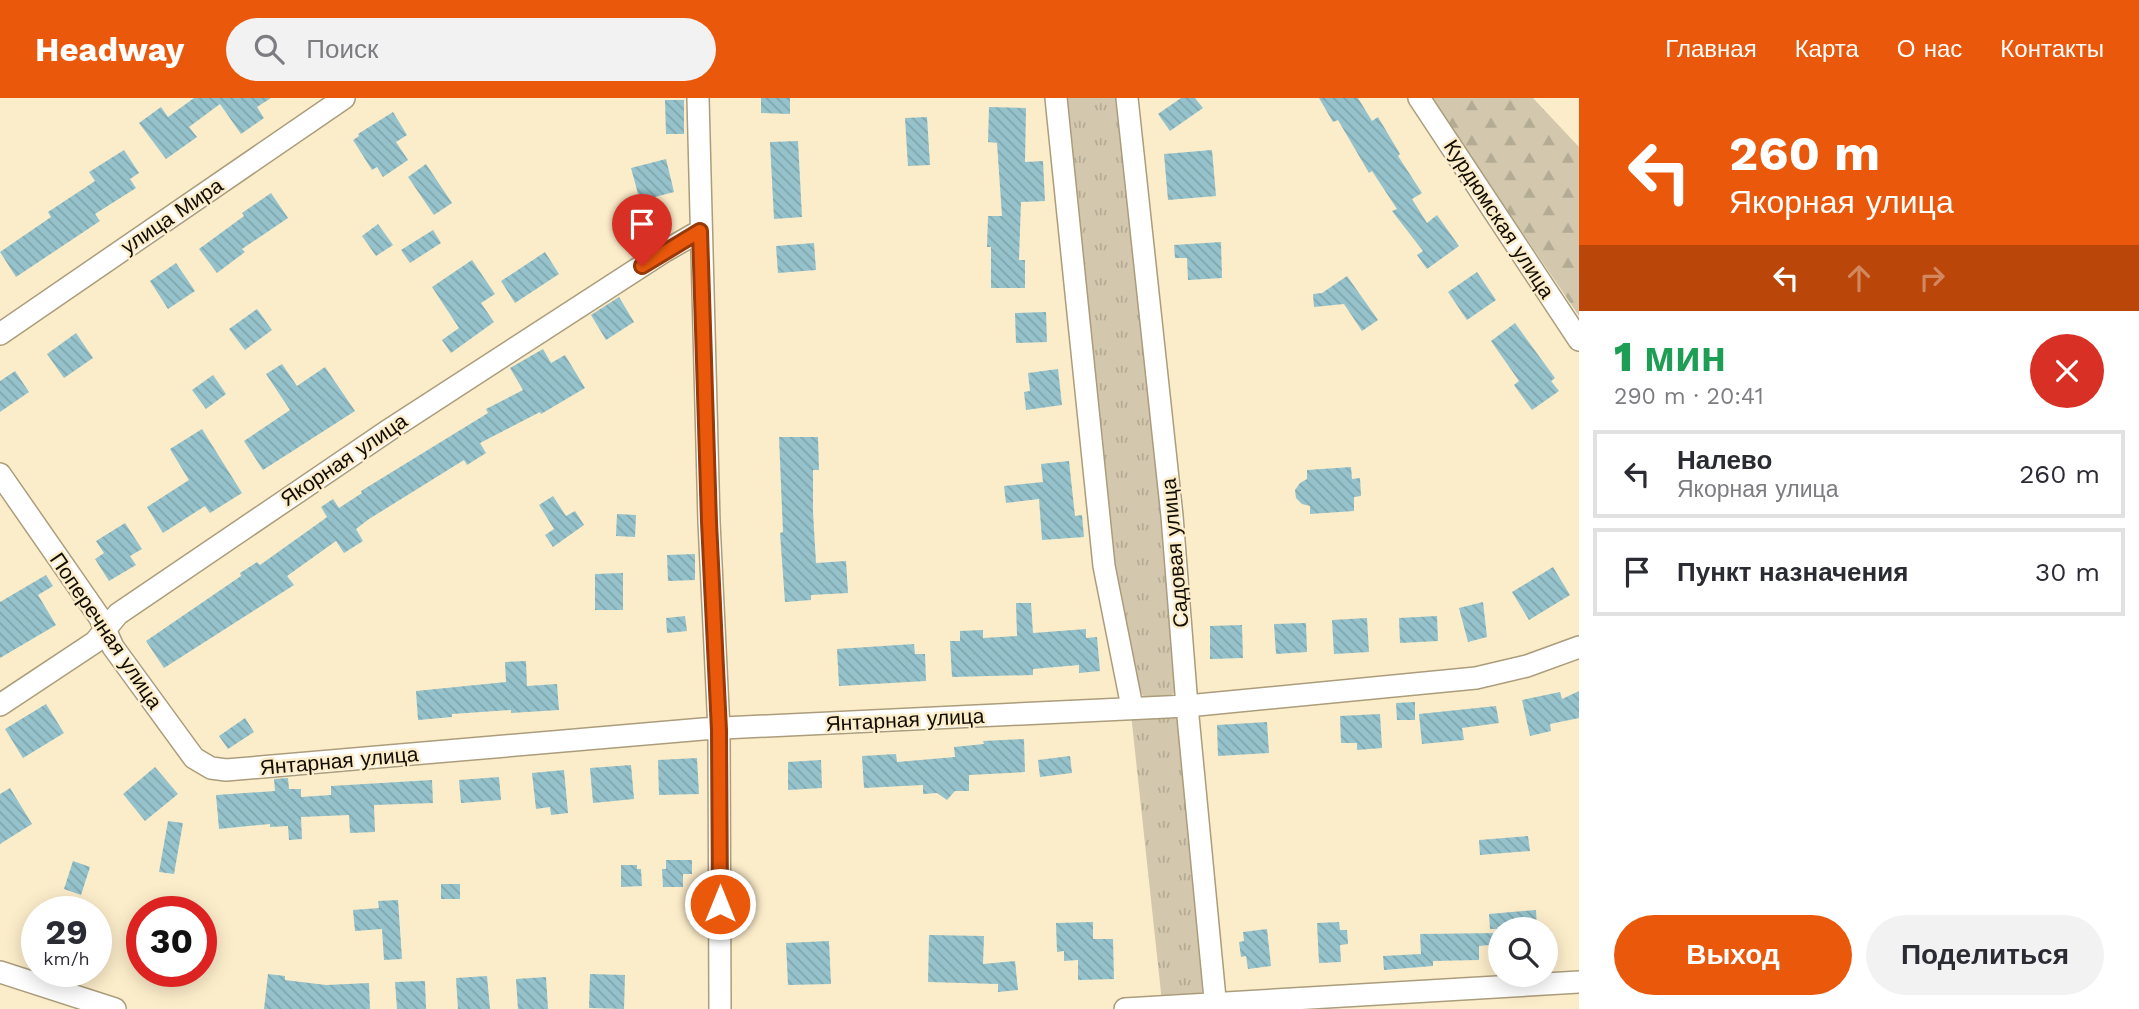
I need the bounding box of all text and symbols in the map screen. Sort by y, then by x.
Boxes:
search box [226,18,716,81]
text: Headway [35,30,184,69]
icon: search [250,30,288,68]
text: Поиск [306,34,378,64]
text: Главная [1665,35,1757,63]
text: Карта [1795,35,1859,63]
text: О нас [1897,35,1962,63]
text: Контакты [2000,35,2104,63]
text: 260 m [1729,124,1880,182]
icon: left [1614,126,1705,217]
street label: Курдюмская улица [1439,135,1560,303]
street label: улица Мира [116,172,228,259]
text: Якорная улица [1729,183,1954,221]
pin [612,194,672,266]
icon: arrive [623,205,661,243]
icon: left [1767,259,1805,297]
icon: ahead [1840,259,1878,297]
icon: right [1913,259,1951,297]
text: 1 мин [1614,332,1726,381]
button: close [2030,334,2104,408]
text: 290 m · 20:41 [1614,383,1764,410]
street label: Якорная улица [276,408,412,511]
text: Налево [1677,445,1772,475]
icon: left [1618,455,1656,493]
text: 260 m [2019,459,2100,489]
text: Якорная улица [1677,476,1839,503]
street label: Садовая улица [1155,477,1193,629]
street label: Поперечная улица [45,548,168,714]
icon: arrive [1618,553,1656,591]
text: Пункт назначения [1677,557,1908,587]
text: 30 m [2035,557,2100,587]
street label: Янтарная улица [825,703,985,736]
street label: Янтарная улица [259,741,420,780]
position arrow [683,867,757,941]
speed limit sign: 30 [126,896,217,987]
text: 29 [45,911,88,953]
button: Выход [1614,915,1852,995]
button: Поделиться [1866,915,2104,995]
map controls [1488,917,1558,987]
button: search [1488,917,1558,987]
text: km/h [43,948,90,969]

